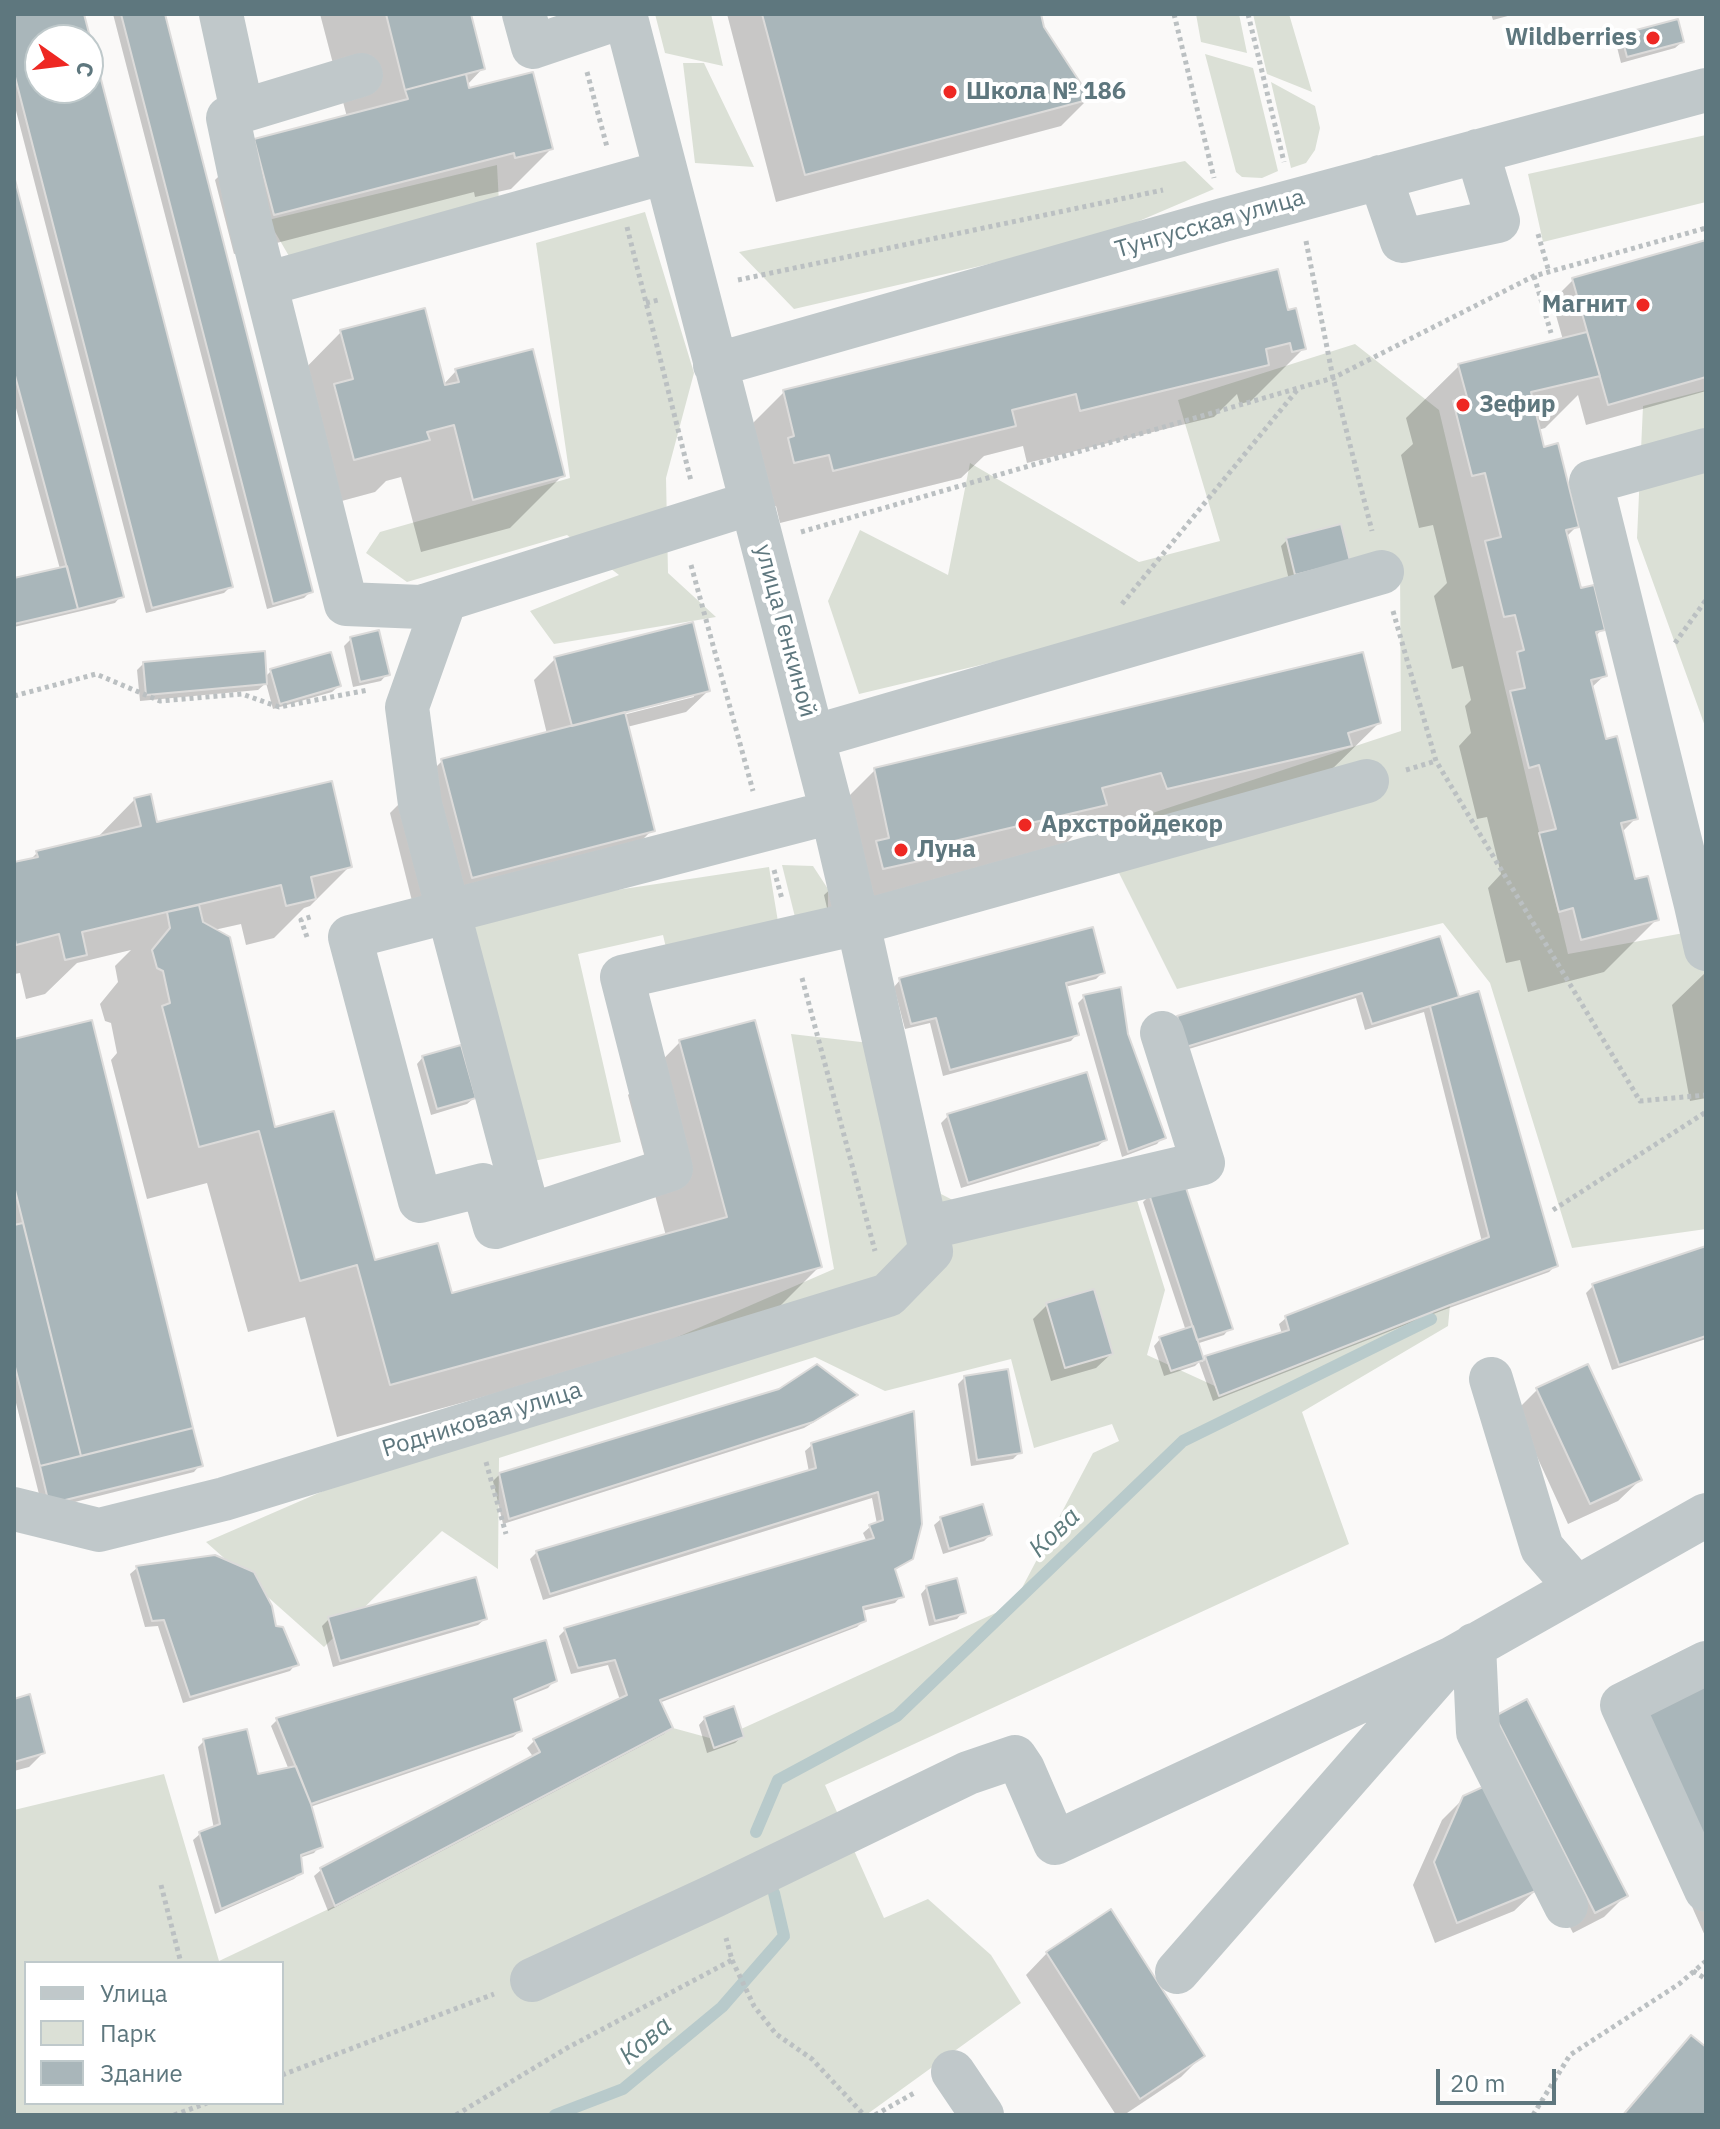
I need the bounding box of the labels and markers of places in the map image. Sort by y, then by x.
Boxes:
place label: Wildberries [1505,24,1637,52]
marker: Wildberries [1644,29,1662,47]
place label: Школа № 186 [966,78,1126,106]
marker: Школа № 186 [941,83,959,101]
place label: Магнит [1542,291,1627,319]
marker: Магнит [1634,296,1652,314]
place label: Зефир [1479,391,1556,419]
marker: Зефир [1454,396,1472,414]
place label: Архстройдекор [1041,811,1223,839]
marker: Архстройдекор [1016,816,1034,834]
place label: Луна [917,836,976,864]
marker: Луна [892,841,910,859]

